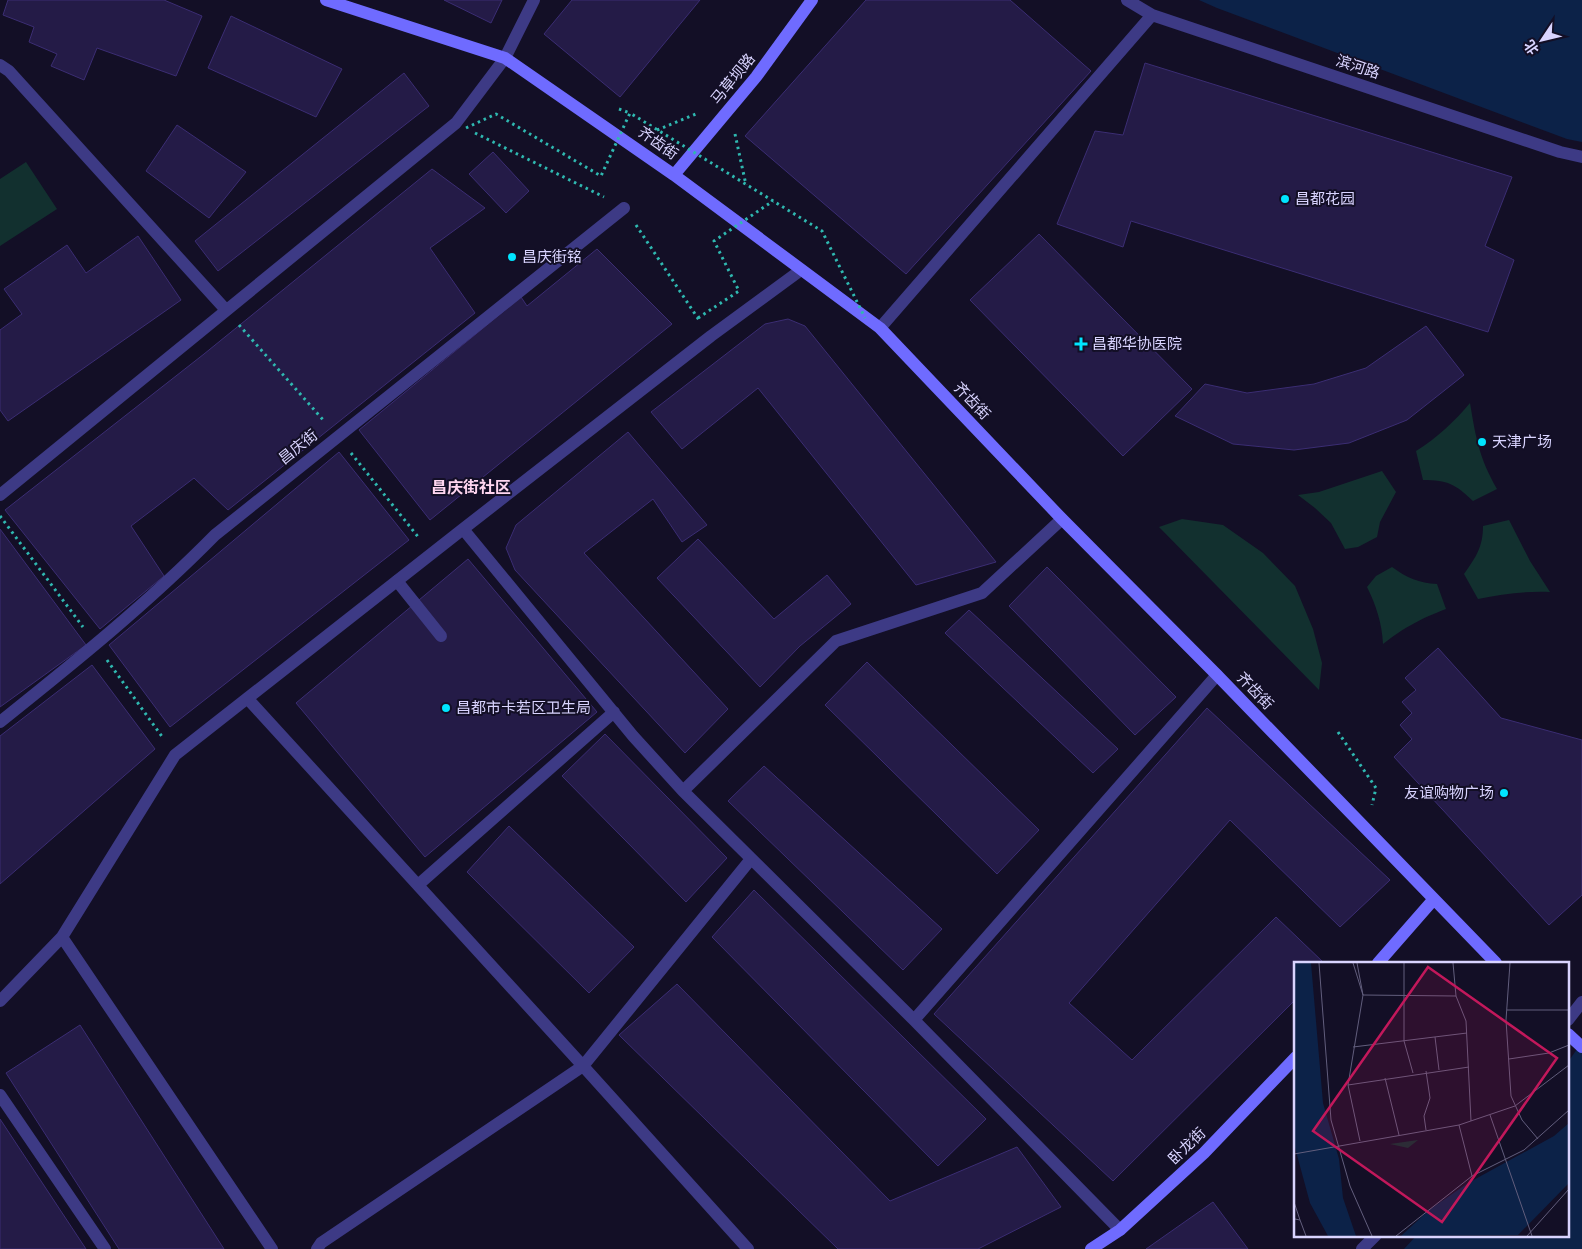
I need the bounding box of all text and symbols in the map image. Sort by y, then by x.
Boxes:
north arrow [1517,15,1567,65]
text: 北 [1521,37,1543,58]
street label: 马草坝路 [707,50,759,108]
street label: 滨河路 [1334,51,1382,83]
street label: 齐齿街 [634,123,682,163]
place label: 昌都花园 [1295,190,1355,208]
marker: 昌都花园 [1279,193,1291,205]
place label: 昌庆街铭 [522,248,582,266]
marker: 昌庆街铭 [506,251,518,263]
place label: 昌都华协医院 [1092,335,1182,353]
marker: 昌都华协医院 [1074,337,1088,351]
street label: 齐齿街 [950,379,994,423]
street label: 昌庆街 [275,426,321,468]
place label: 天津广场 [1492,433,1552,451]
marker: 天津广场 [1476,436,1488,448]
district label: 昌庆街社区 [431,478,511,497]
street label: 齐齿街 [1233,669,1277,713]
place label: 昌都市卡若区卫生局 [456,699,591,717]
marker: 昌都市卡若区卫生局 [440,702,452,714]
place label: 友谊购物广场 [1404,784,1494,802]
marker: 友谊购物广场 [1498,787,1510,799]
inset map [1294,962,1570,1236]
street label: 卧龙街 [1165,1124,1209,1168]

